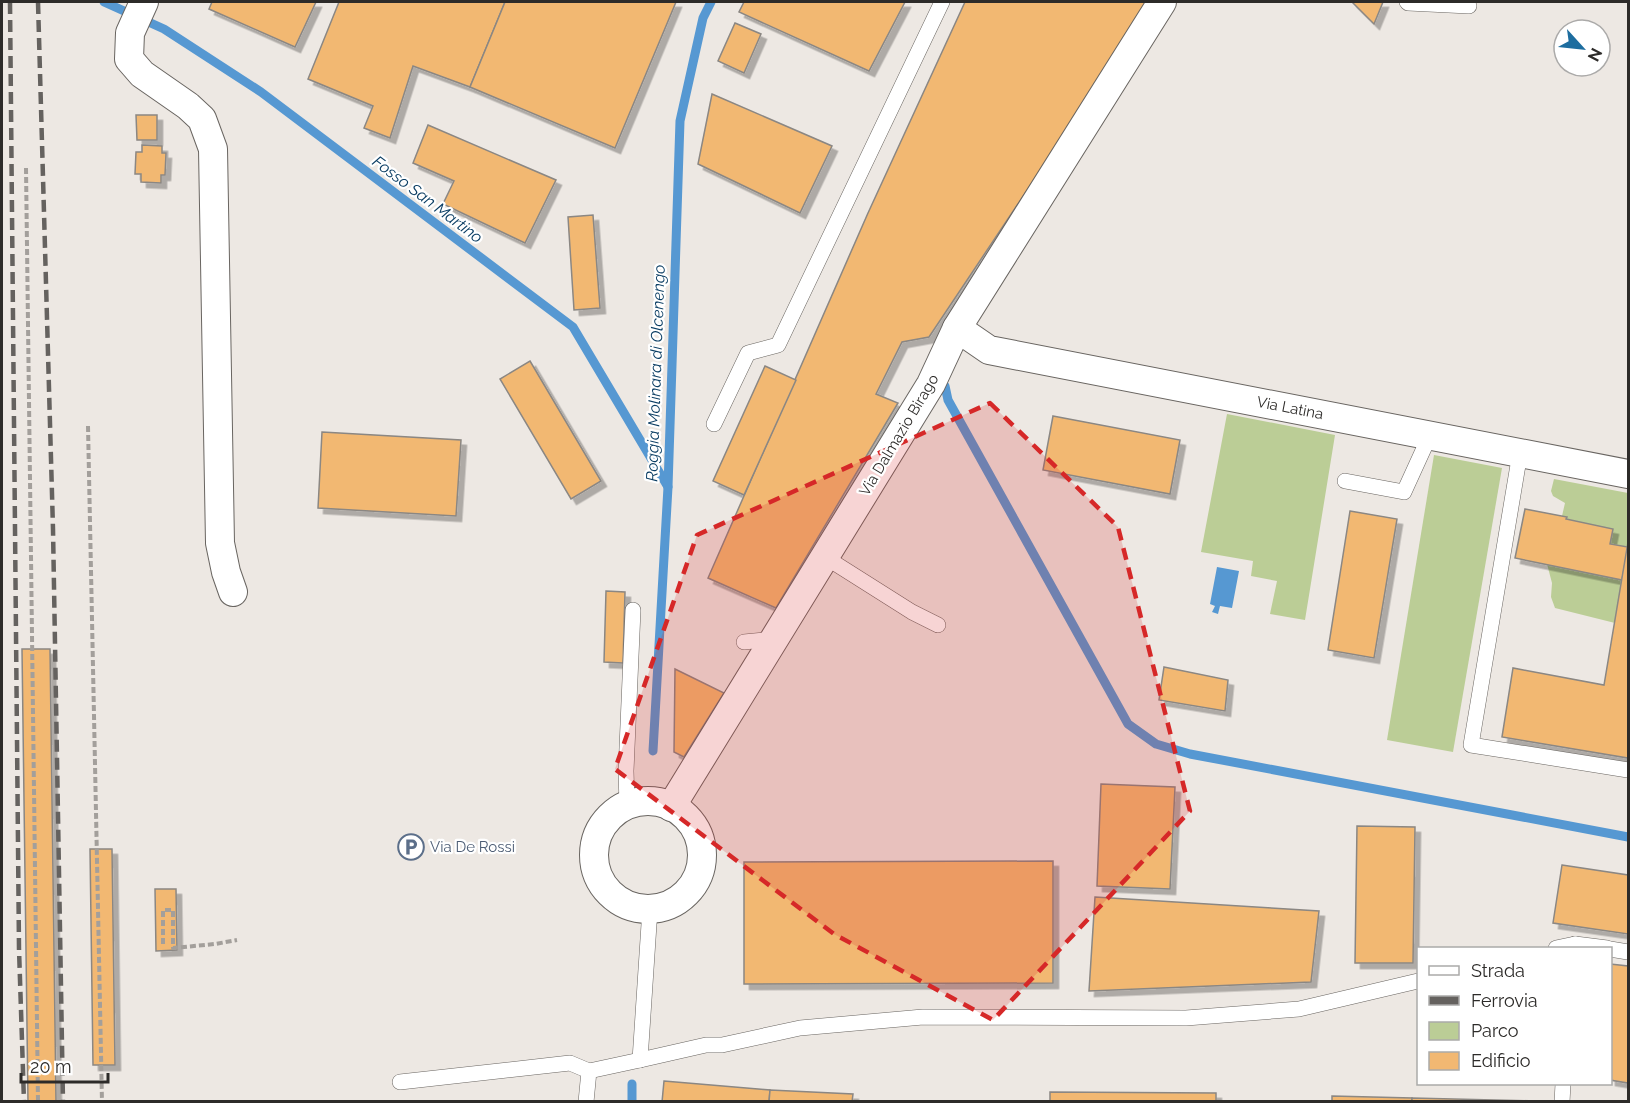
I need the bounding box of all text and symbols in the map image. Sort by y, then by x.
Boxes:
north arrow [1552,18,1612,78]
text: N [1584,45,1606,64]
water label: Fosso San Martino [369,152,486,247]
water label: Roggia Molinara di Olcenengo [642,264,669,482]
street label: Via Dalmazio Birago [856,371,942,499]
street label: Via Latina [1255,393,1325,423]
parking icon: Via De Rossi [396,832,426,862]
place label: Via De Rossi [430,838,515,856]
legend [1417,947,1612,1085]
text: Strada [1471,960,1525,981]
text: Ferrovia [1471,990,1538,1011]
text: Parco [1471,1020,1519,1041]
scale bar [21,1046,108,1084]
text: Edificio [1471,1050,1531,1071]
text: 20 m [30,1056,72,1077]

